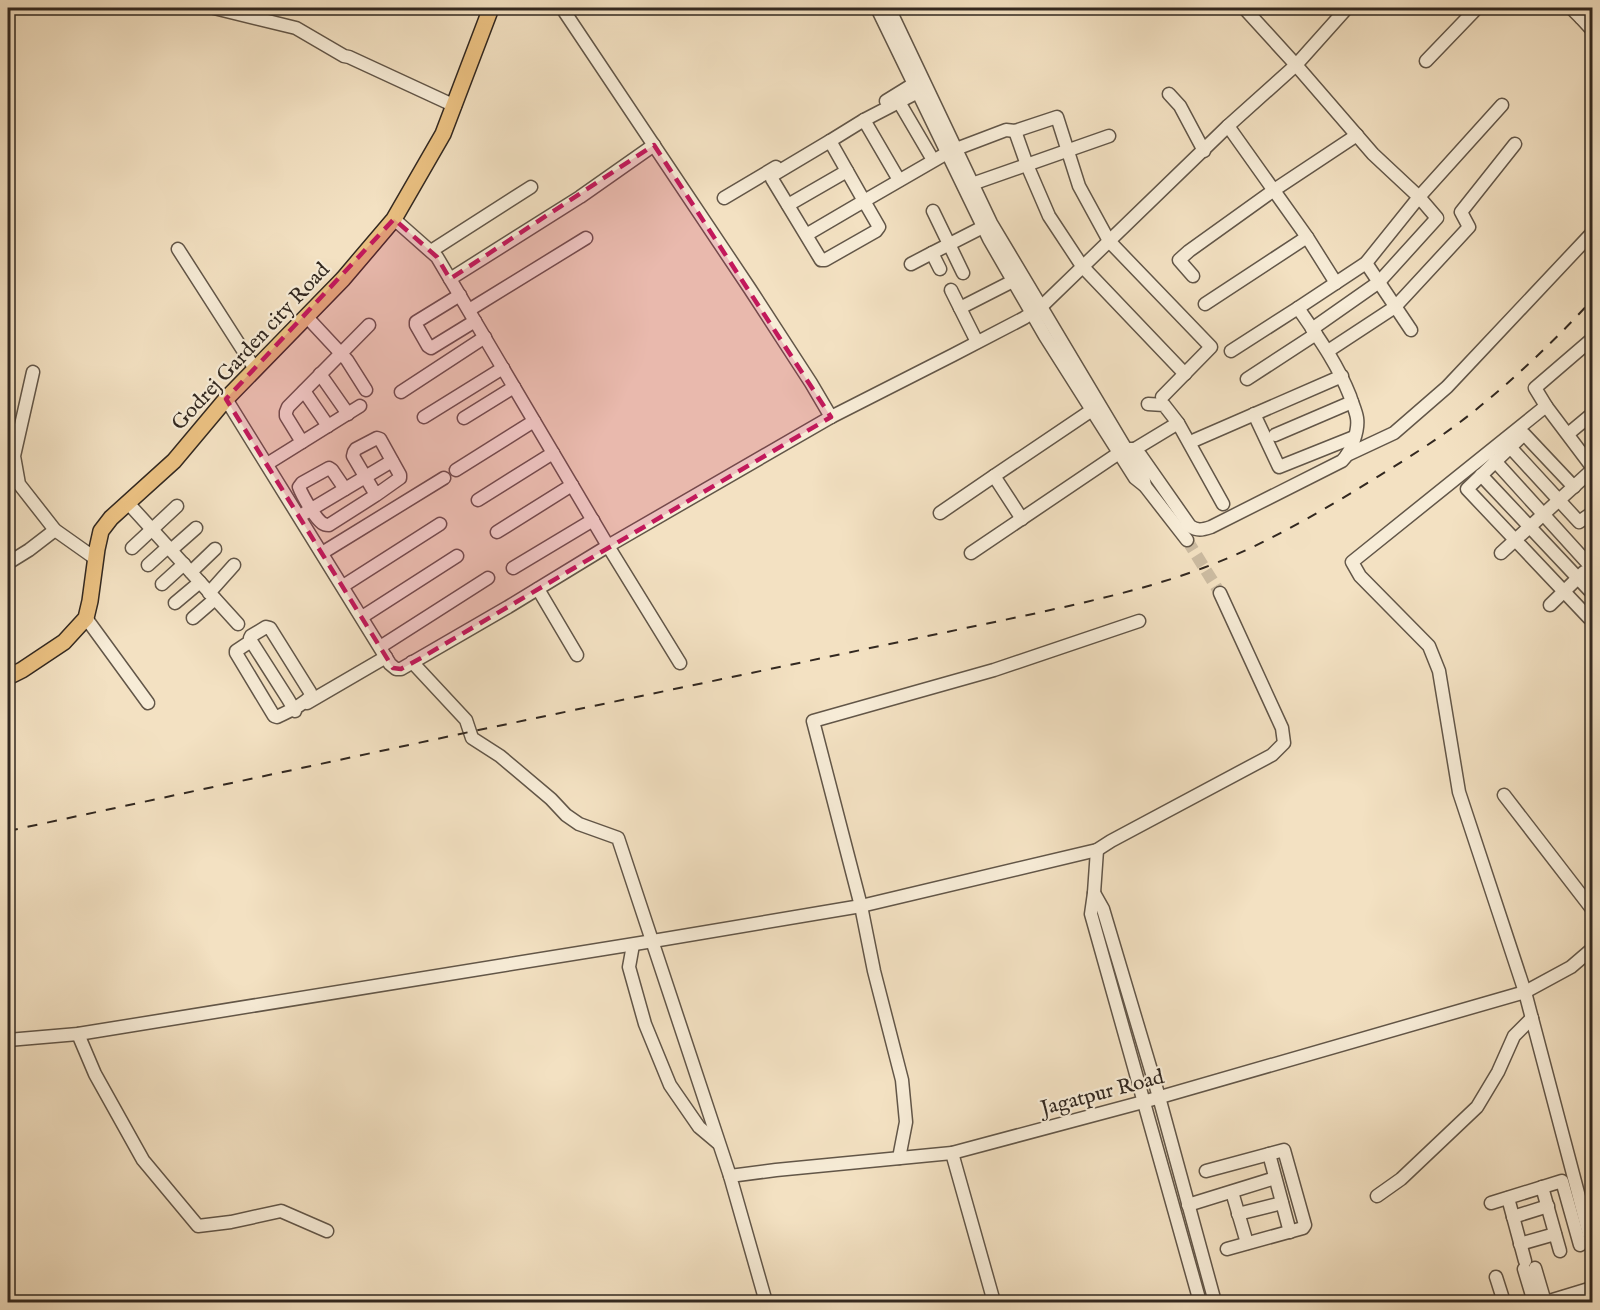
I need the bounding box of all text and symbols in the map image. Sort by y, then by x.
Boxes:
street label: Godrej Garden city Road [166,257,337,437]
street label: Jagatpur Road [1036,1064,1168,1123]

